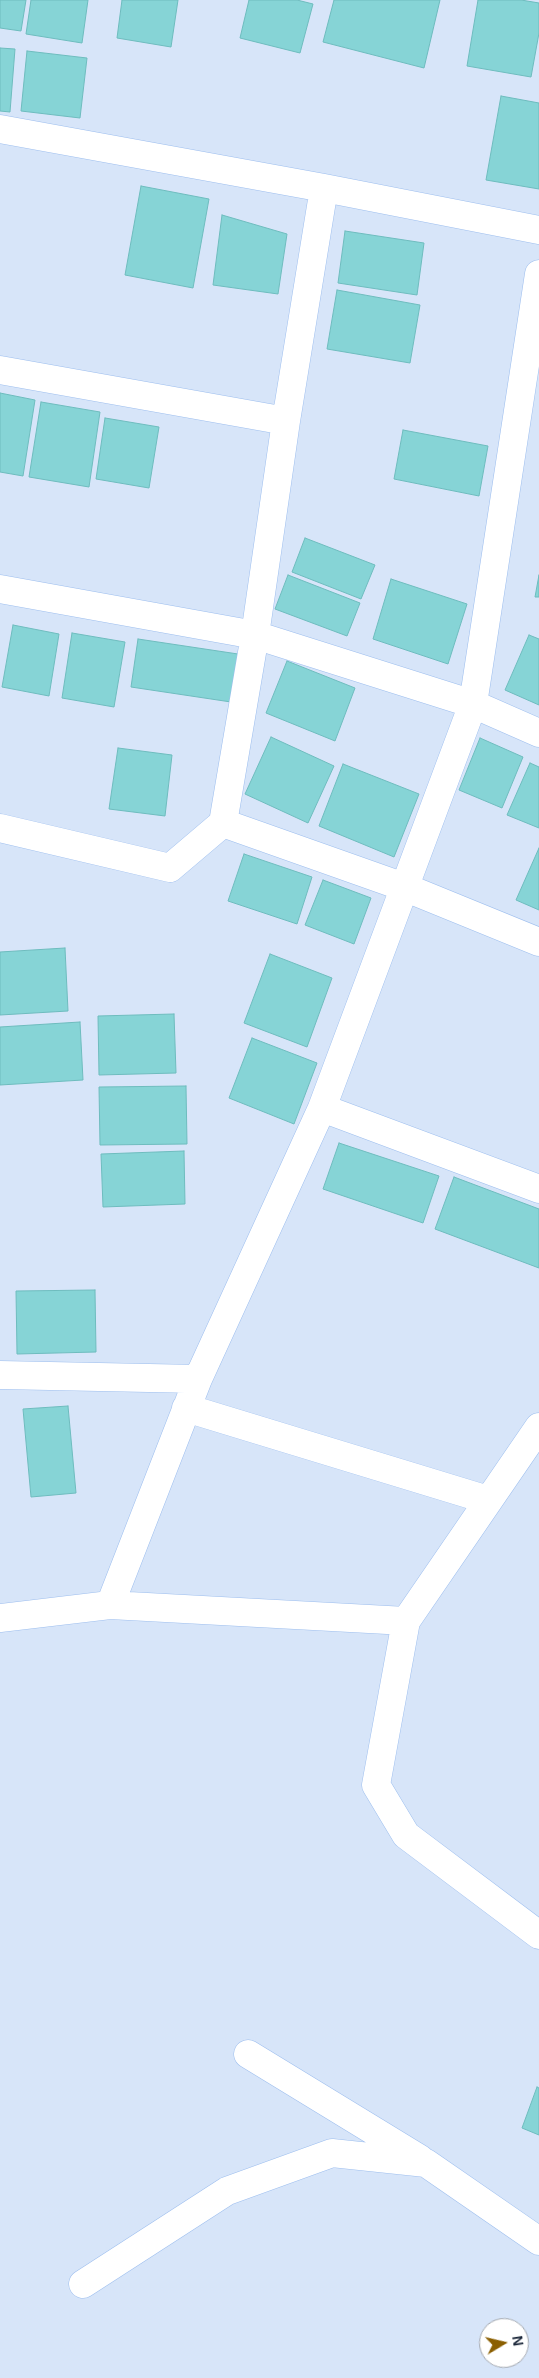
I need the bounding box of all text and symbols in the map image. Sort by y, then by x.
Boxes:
north arrow [479,2318,529,2368]
text: N [509,2335,527,2347]

